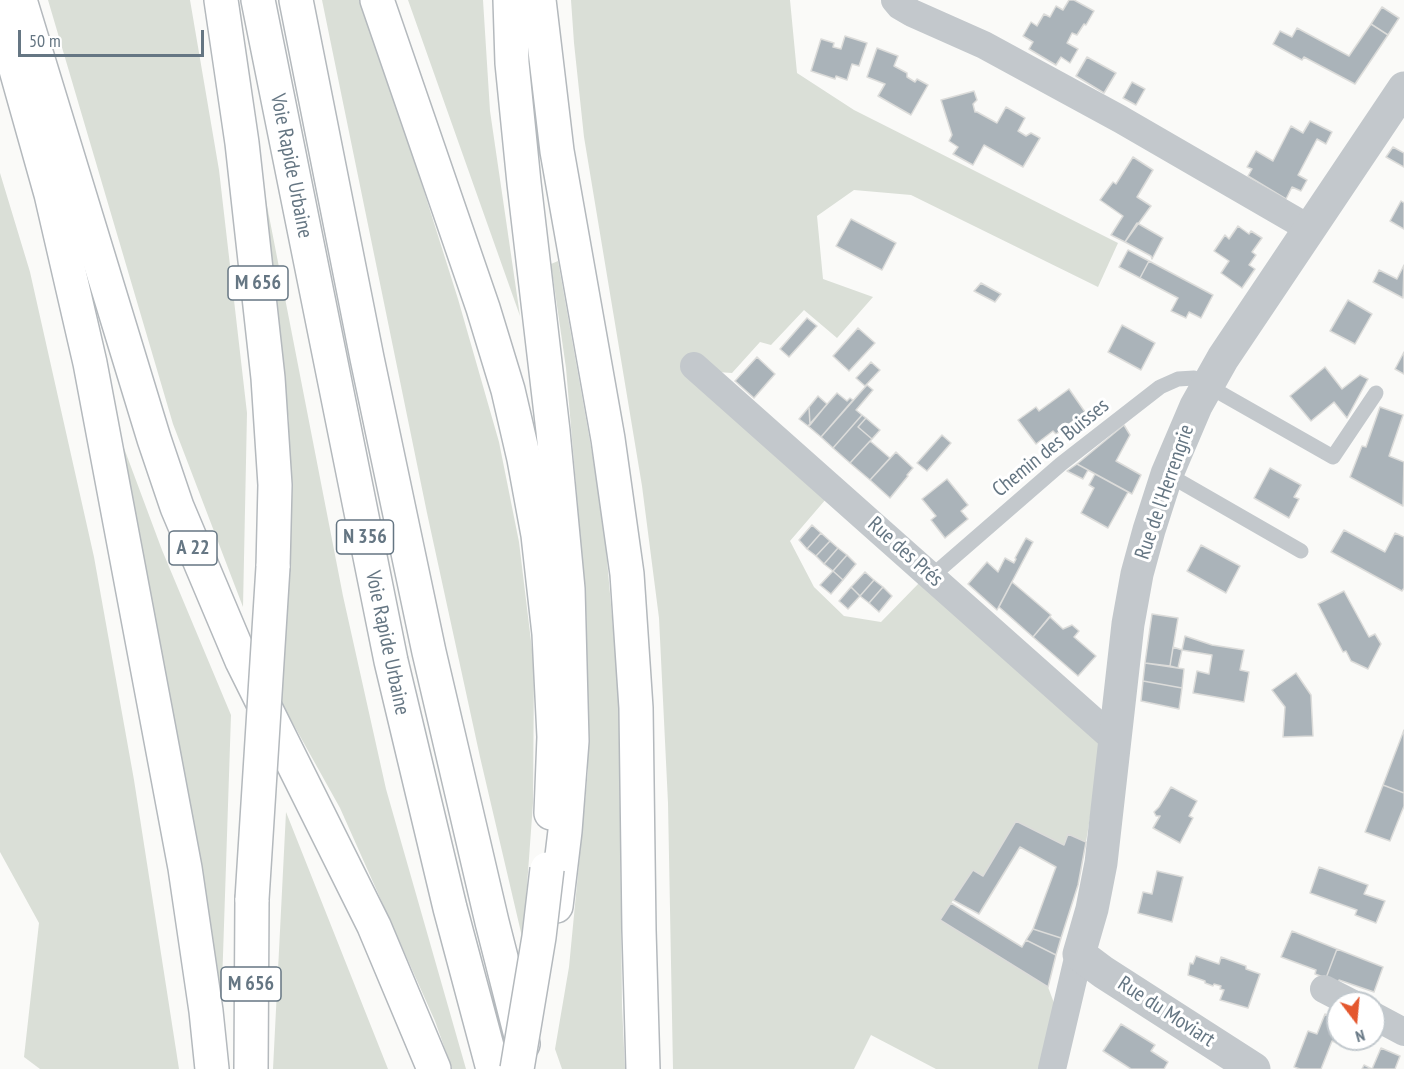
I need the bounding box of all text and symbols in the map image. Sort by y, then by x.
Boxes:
scale bar [21,18,207,56]
text: 50 m [29,29,61,52]
street label: Voie Rapide Urbaine [265,92,317,240]
road number: M 656 [228,266,288,300]
street label: Chemin des Buisses [988,393,1114,503]
street label: Rue de l'Herrengrie [1130,421,1200,563]
street label: Rue des Prés [862,512,948,592]
road number: N 356 [336,520,394,554]
road number: A 22 [169,531,217,565]
street label: Voie Rapide Urbaine [359,569,415,717]
road number: M 656 [221,967,281,1001]
street label: Rue du Moviart [1113,971,1219,1053]
north arrow [1326,991,1386,1051]
text: N [1354,1026,1367,1047]

